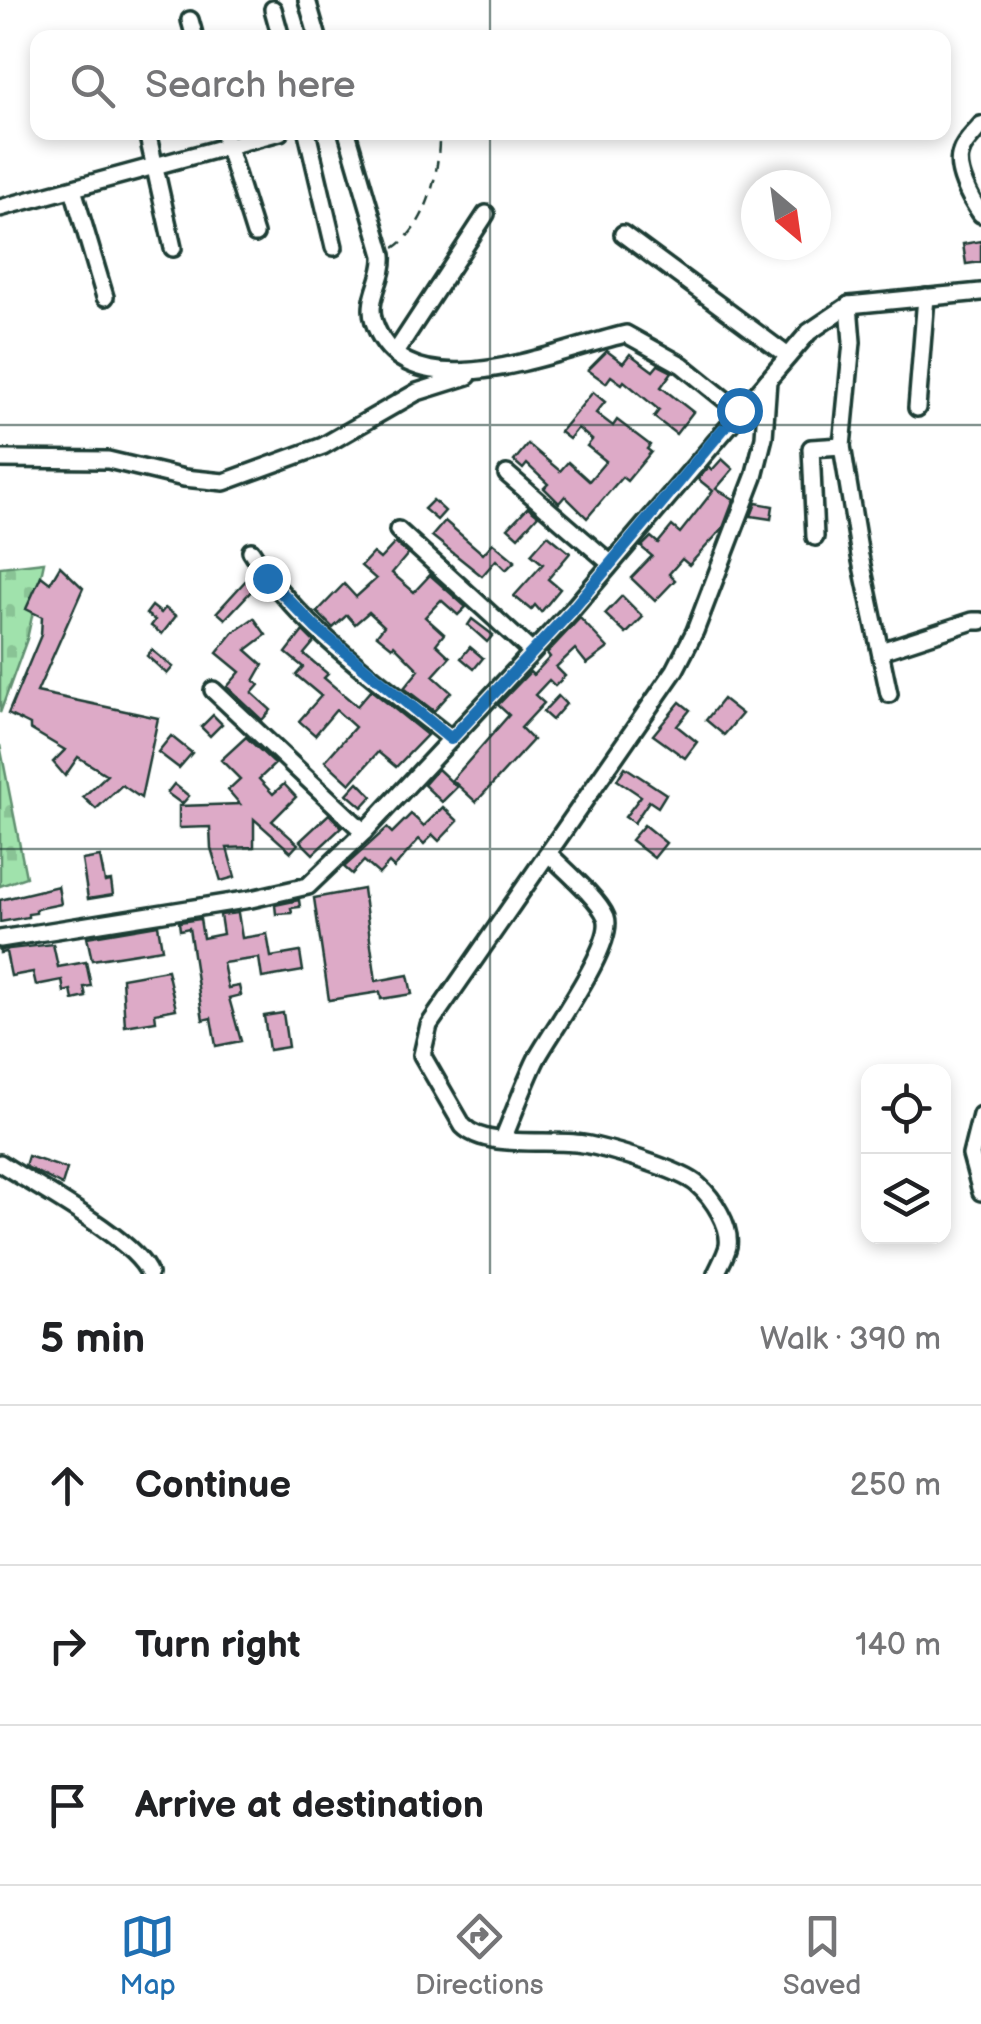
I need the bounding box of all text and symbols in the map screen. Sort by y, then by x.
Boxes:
search box [30,30,951,140]
icon: search [65,58,120,113]
text: Search here [145,63,356,108]
north arrow [741,170,831,260]
route start [717,388,763,434]
route end [245,556,291,602]
map controls [861,1064,951,1244]
button: locate [861,1064,951,1154]
button: layers [861,1154,951,1244]
text: 5 min [40,1314,145,1365]
text: Walk · 390 m [760,1320,941,1359]
icon: ahead [40,1458,95,1513]
text: Continue [135,1463,291,1508]
text: 250 m [850,1466,941,1505]
icon: right [40,1618,95,1673]
text: Turn right [135,1623,300,1668]
text: 140 m [855,1626,941,1665]
icon: arrive [40,1778,95,1833]
text: Arrive at destination [135,1783,484,1828]
tab: Map [120,1909,176,2002]
tab: Directions [415,1909,544,2002]
tab: Saved [783,1909,861,2002]

